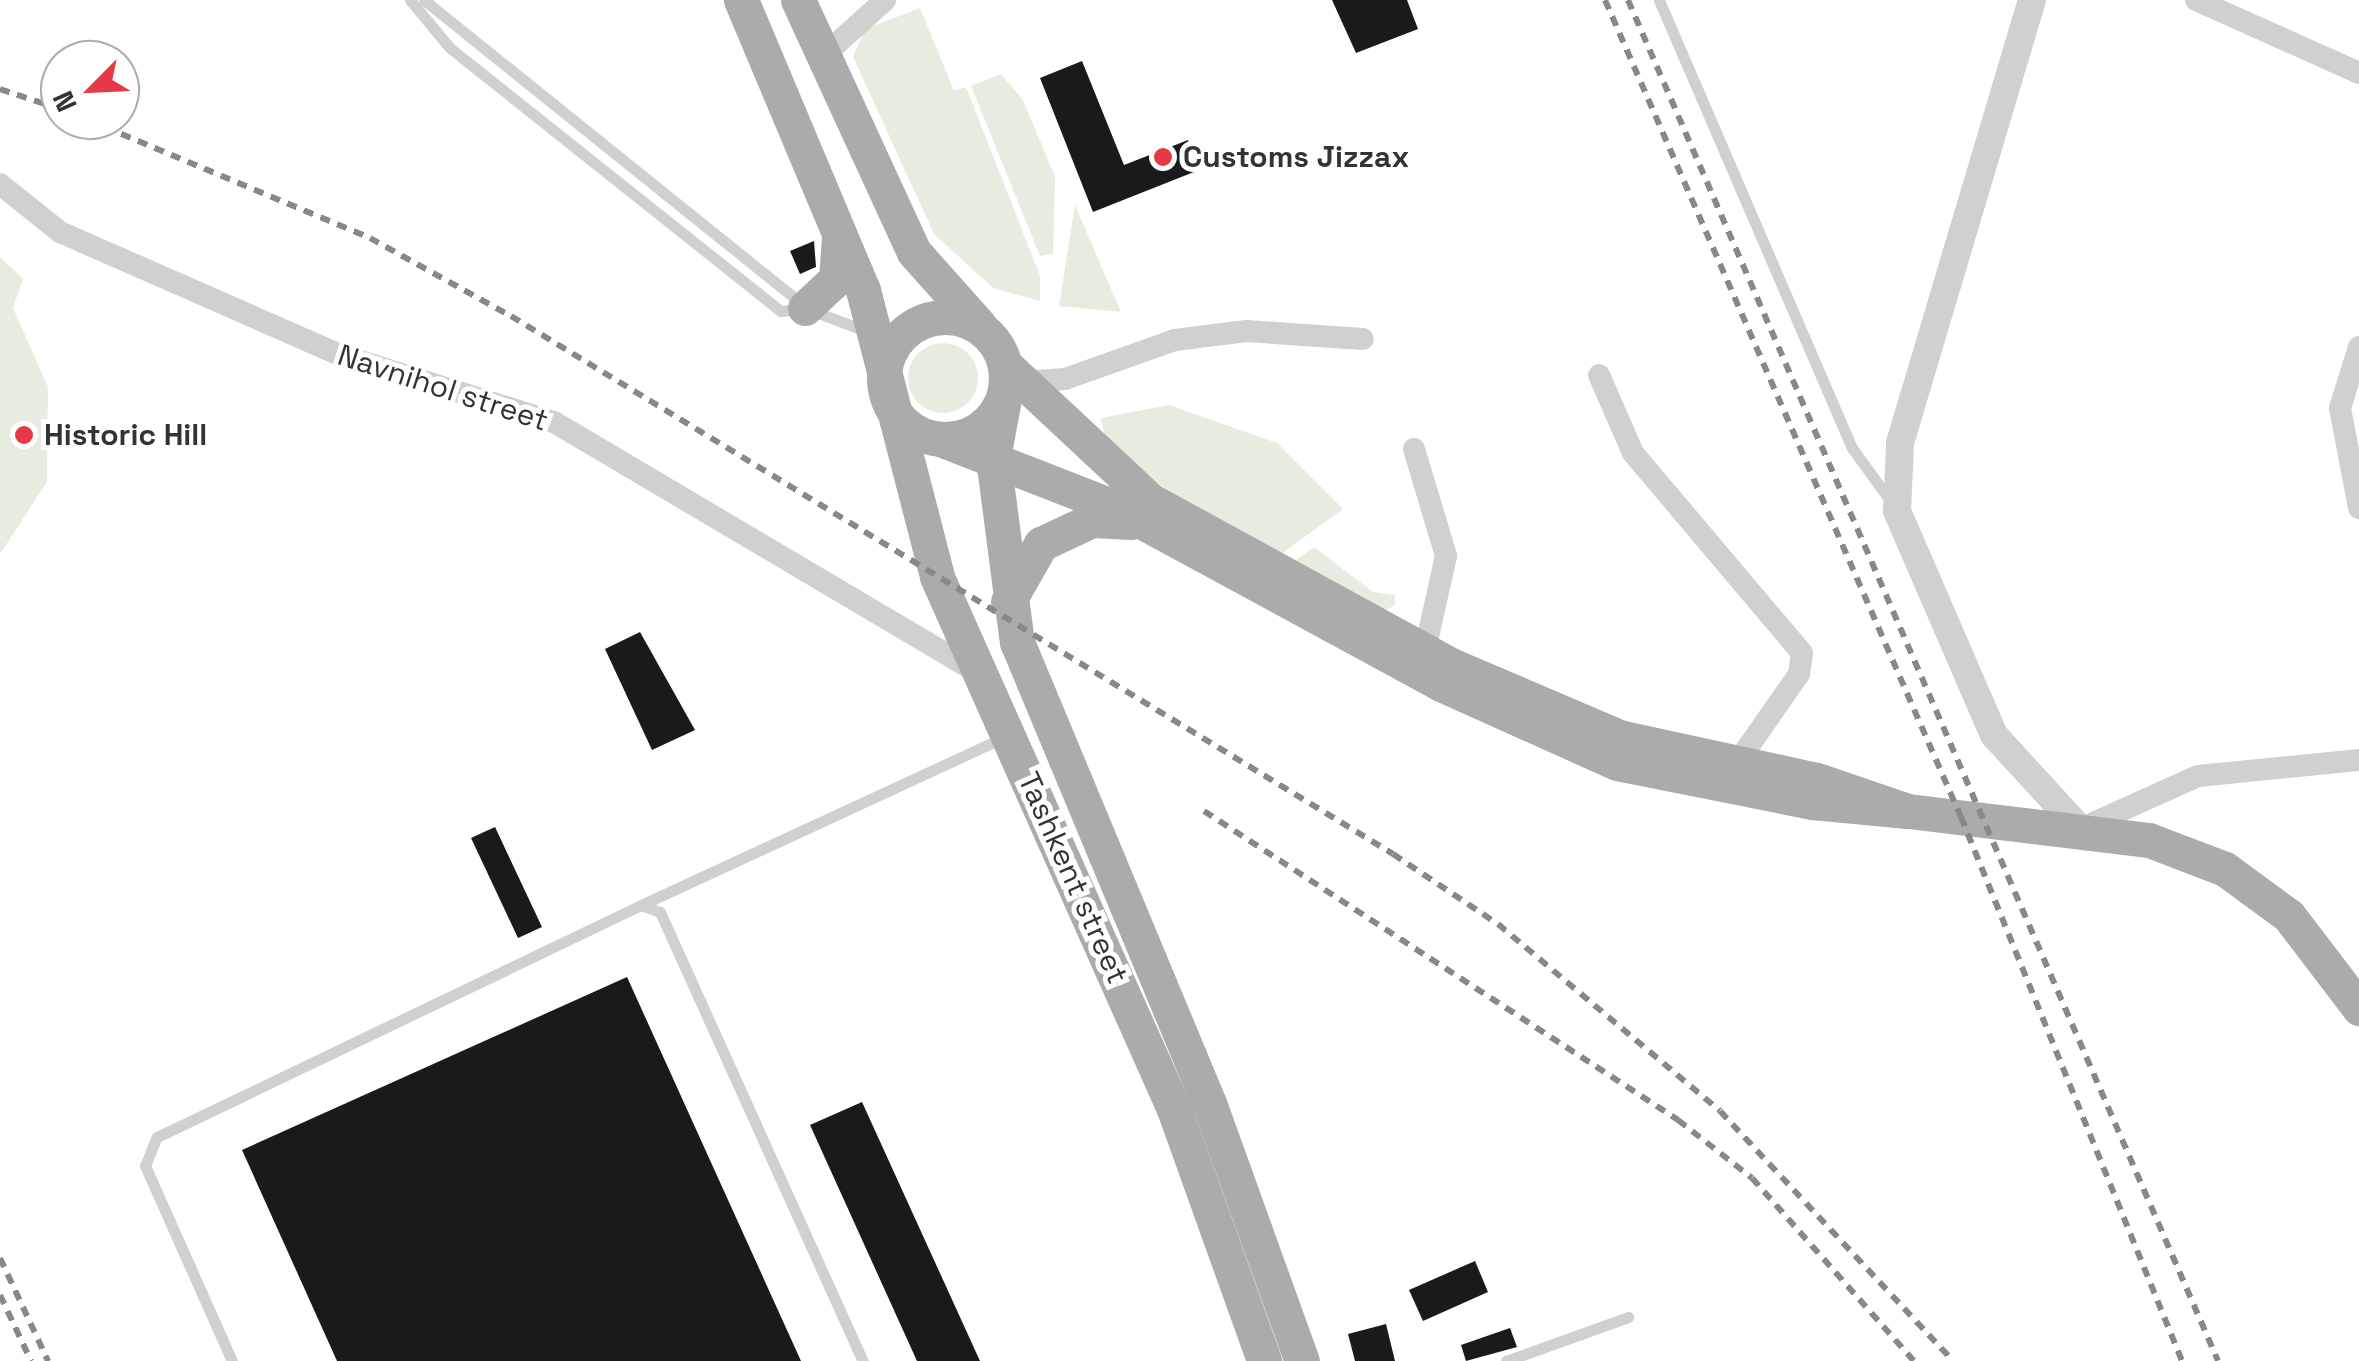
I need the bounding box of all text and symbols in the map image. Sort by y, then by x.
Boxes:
north arrow [40,40,140,140]
text: N [44,86,85,117]
place label: Customs Jizzax [1183,139,1409,175]
marker: Customs Jizzax [1152,146,1174,168]
street label: Navnihol street [333,337,553,439]
place label: Historic Hill [44,417,207,453]
marker: Historic Hill [13,424,35,446]
street label: Tashkent street [1010,767,1136,989]

